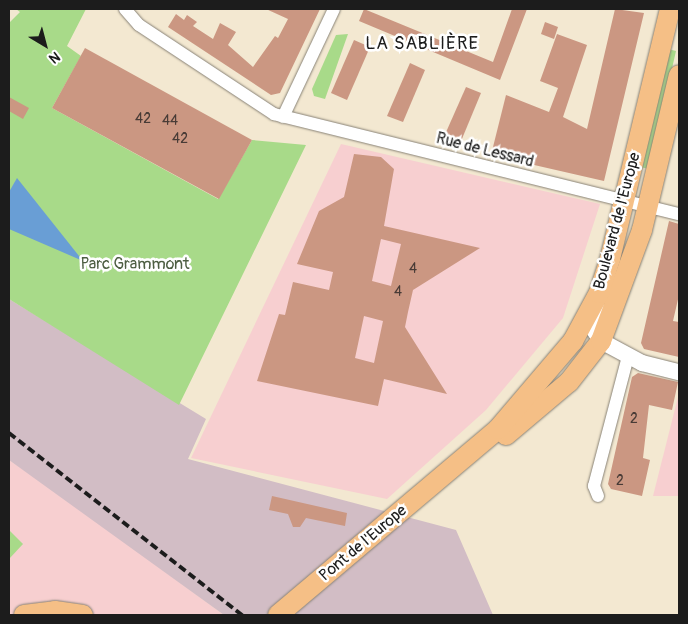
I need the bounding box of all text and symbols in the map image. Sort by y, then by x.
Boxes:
north arrow [20,20,70,70]
district label: LA SABLIÈRE [364,33,480,55]
text: N [45,48,63,67]
house number: 42 [135,111,151,127]
house number: 44 [162,113,178,129]
street label: Rue de Lessard [434,129,536,171]
house number: 42 [172,131,188,147]
street label: Boulevard de l'Europe [589,150,645,292]
park label: Parc Grammont [81,254,189,274]
house number: 4 [409,261,417,277]
house number: 4 [394,284,402,300]
house number: 2 [630,411,638,427]
house number: 2 [616,473,624,489]
street label: Pont de l'Europe [315,501,411,585]

